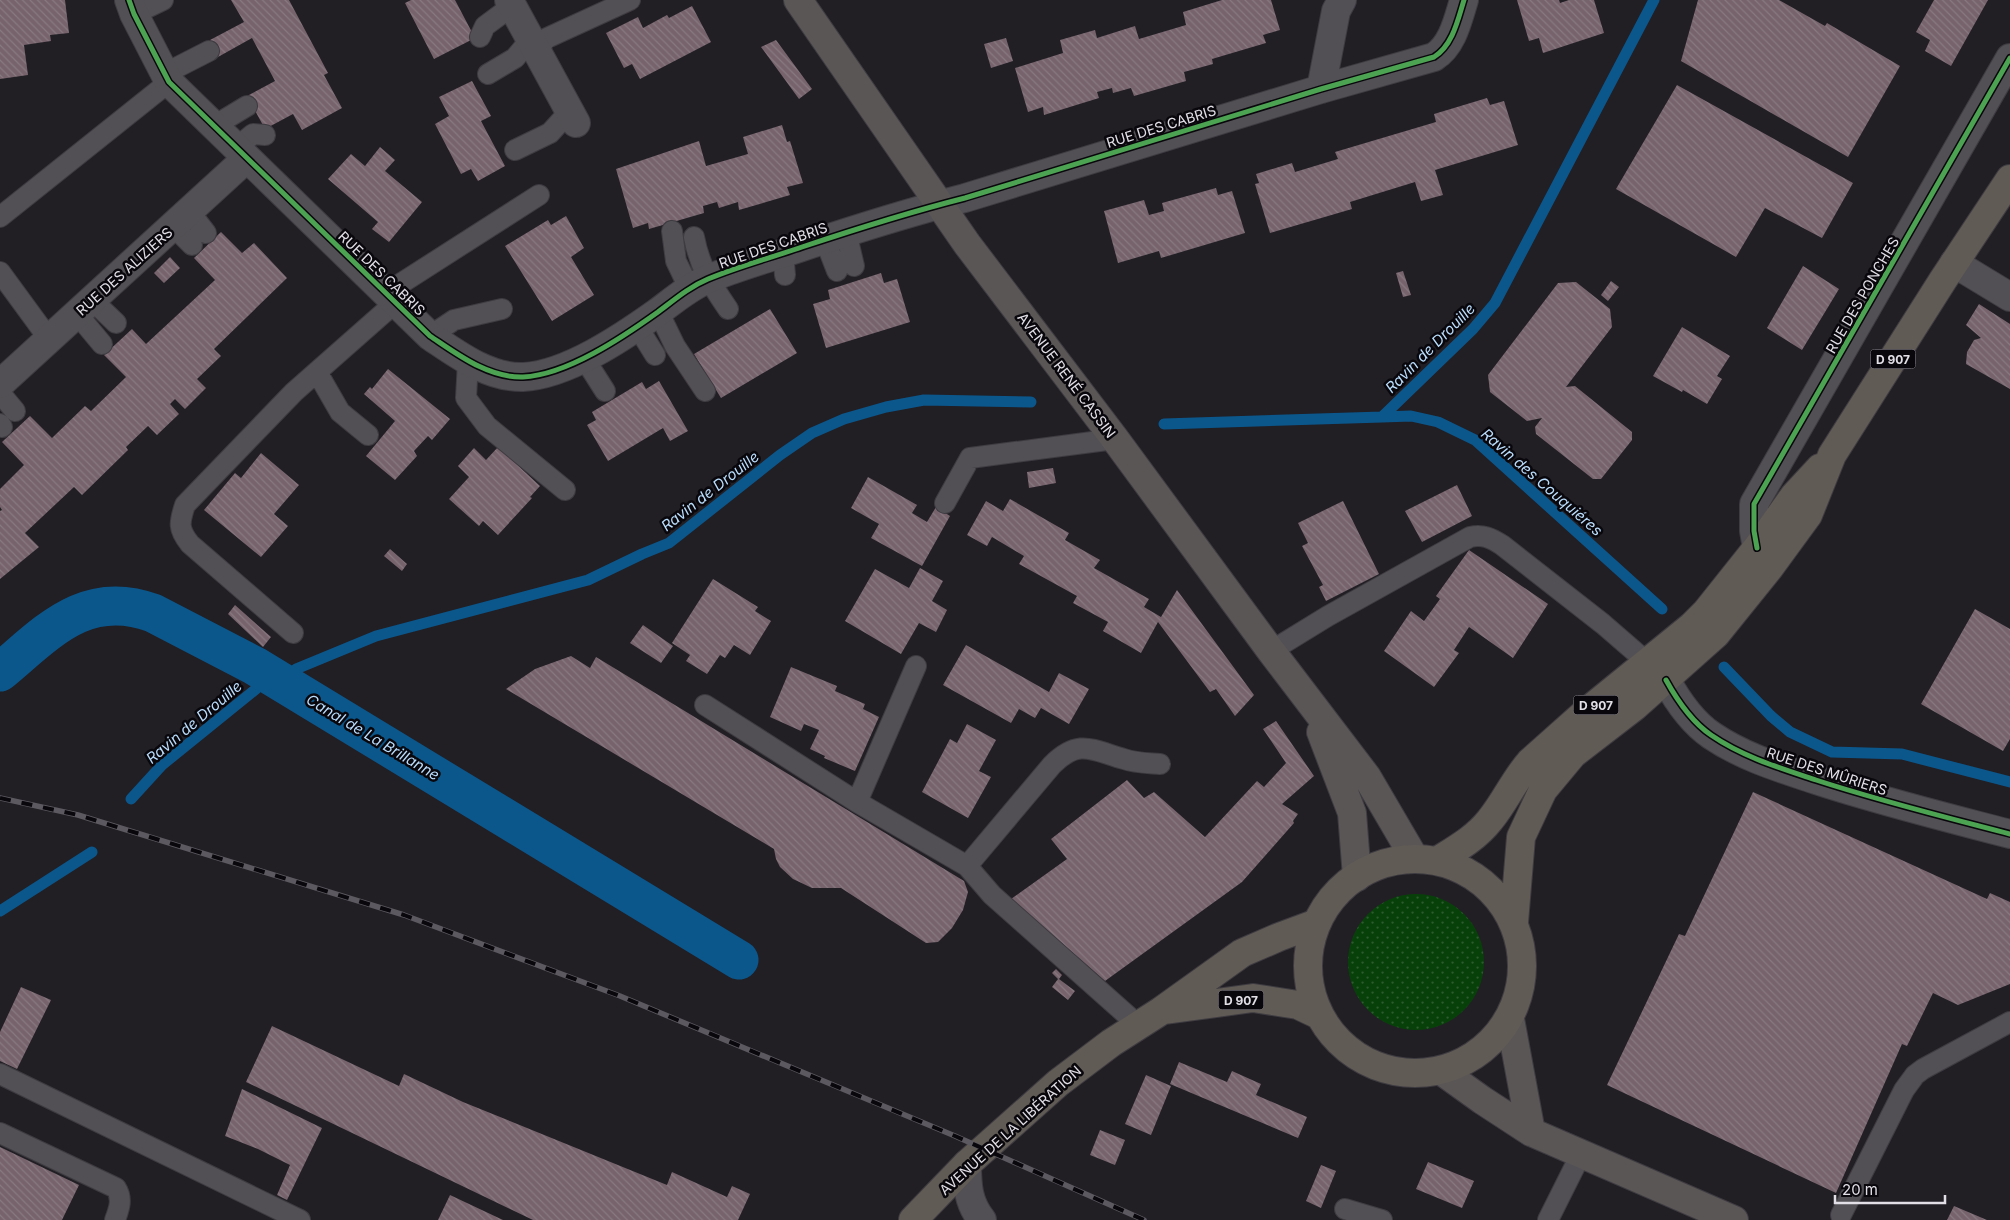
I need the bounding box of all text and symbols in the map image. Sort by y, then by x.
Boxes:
street label: RUE DES CABRIS [1104,101,1218,151]
street label: RUE DES CABRIS [716,218,830,272]
street label: RUE DES ALIZIERS [72,223,176,319]
street label: RUE DES CABRIS [335,227,429,319]
street label: RUE DES PONCHES [1822,234,1902,356]
water label: Ravin de Drouille [1381,299,1479,397]
street label: AVENUE RENÉ CASSIN [1014,309,1120,441]
road number: D 907 [1870,349,1916,368]
water label: Ravin des Couquiéres [1477,424,1607,540]
water label: Ravin de Drouille [657,447,763,535]
water label: Ravin de Drouille [142,676,246,768]
water label: Canal de La Brillanne [303,690,443,784]
road number: D 907 [1574,696,1618,714]
street label: RUE DES MÛRIERS [1765,744,1889,798]
road number: D 907 [1218,990,1264,1010]
street label: AVENUE DE LA LIBÉRATION [936,1062,1084,1198]
scale bar [1835,1172,1945,1204]
text: 20 m [1842,1180,1878,1199]

